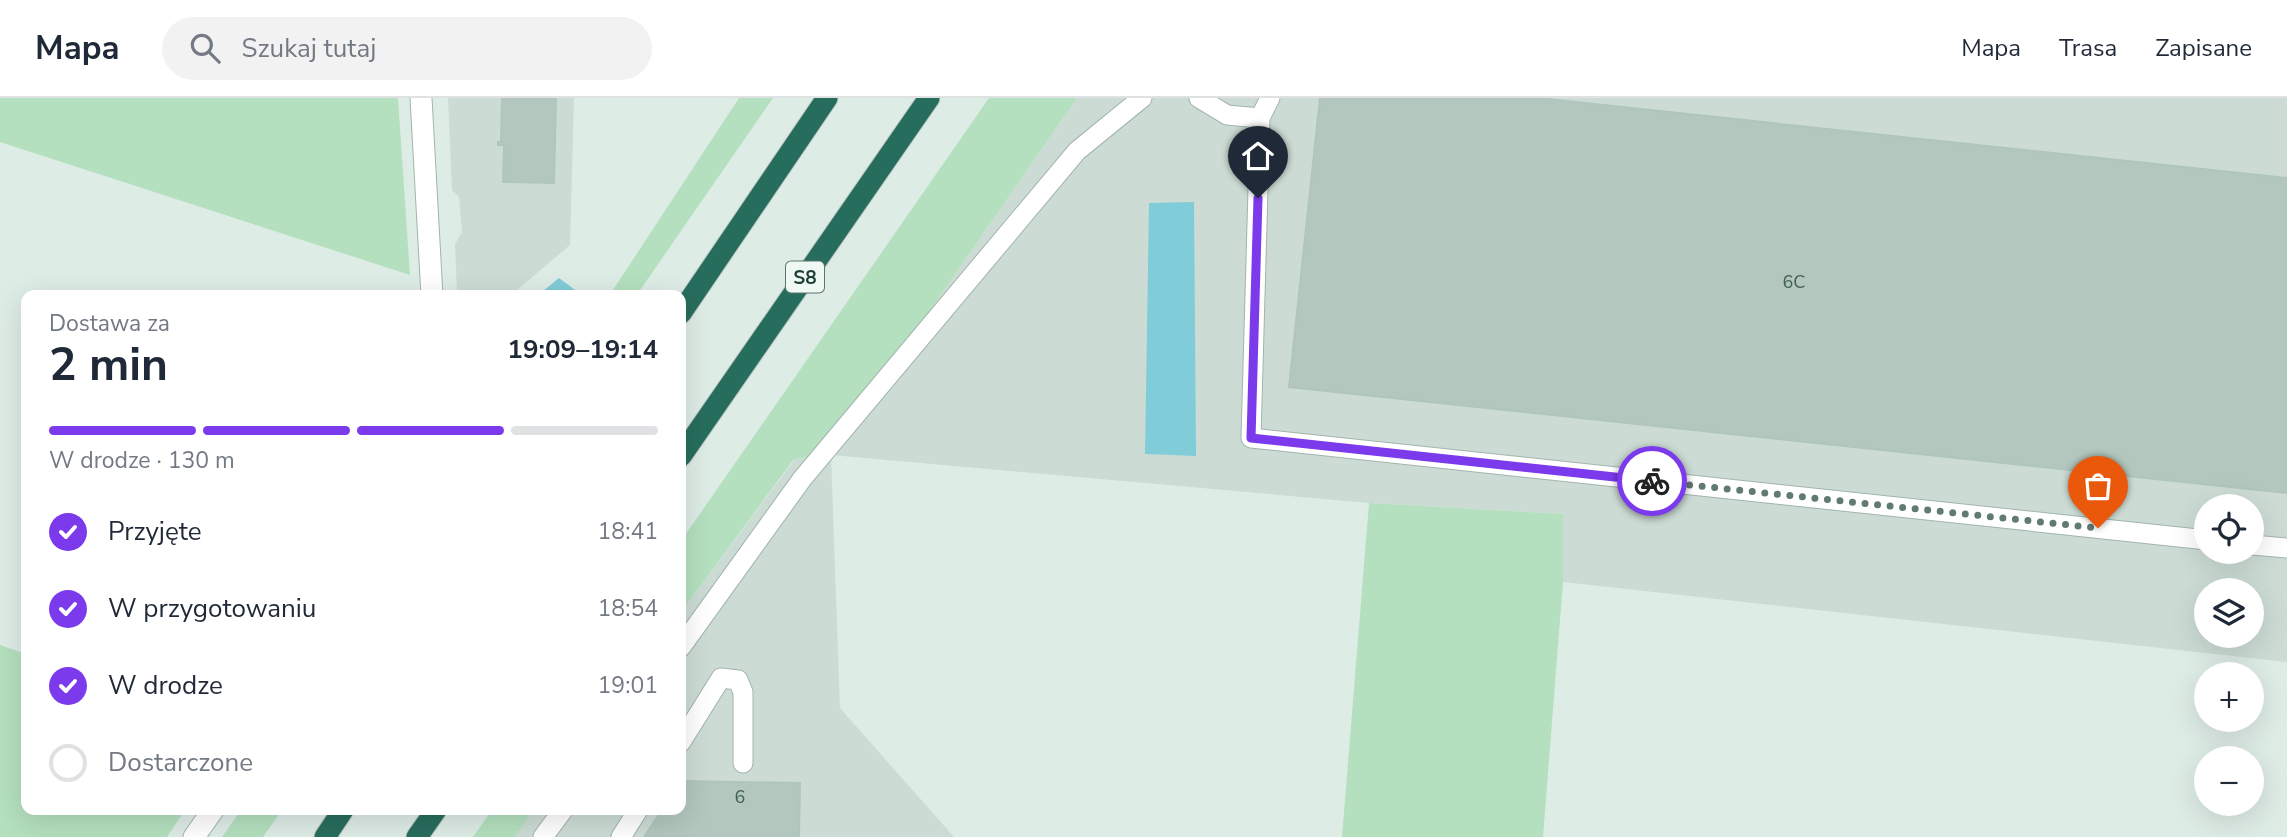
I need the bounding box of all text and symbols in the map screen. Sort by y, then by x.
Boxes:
search box [162,17,652,80]
text: Mapa [35,26,120,71]
icon: search [186,29,224,67]
text: Szukaj tutaj [242,31,376,66]
text: Mapa [1961,32,2021,64]
text: Trasa [2059,32,2117,64]
text: Zapisane [2155,32,2252,64]
pin [1228,126,1288,198]
icon: home [1239,137,1277,175]
road number: S8 [786,262,824,293]
house number: 6C [1783,270,1805,294]
text: Dostawa za [49,308,170,339]
text: 19:09–19:14 [507,332,658,367]
text: 2 min [49,333,168,396]
text: W drodze · 130 m [49,445,235,476]
courier [1617,446,1687,516]
pin [2068,456,2128,528]
icon: bike [1633,462,1671,500]
icon: bag [2079,467,2117,505]
map controls [2194,494,2264,816]
button: locate [2194,494,2264,564]
icon: check [49,513,87,551]
text: Przyjęte [108,514,202,549]
text: 18:41 [598,516,658,547]
button: layers [2194,578,2264,648]
icon: check [49,590,87,628]
text: W przygotowaniu [108,591,316,626]
text: 18:54 [598,593,658,624]
button: + [2194,662,2264,732]
icon: check [49,667,87,705]
text: W drodze [108,668,223,703]
text: 19:01 [598,670,658,701]
text: Dostarczone [108,745,253,780]
button: − [2194,746,2264,816]
house number: 6 [735,785,745,809]

